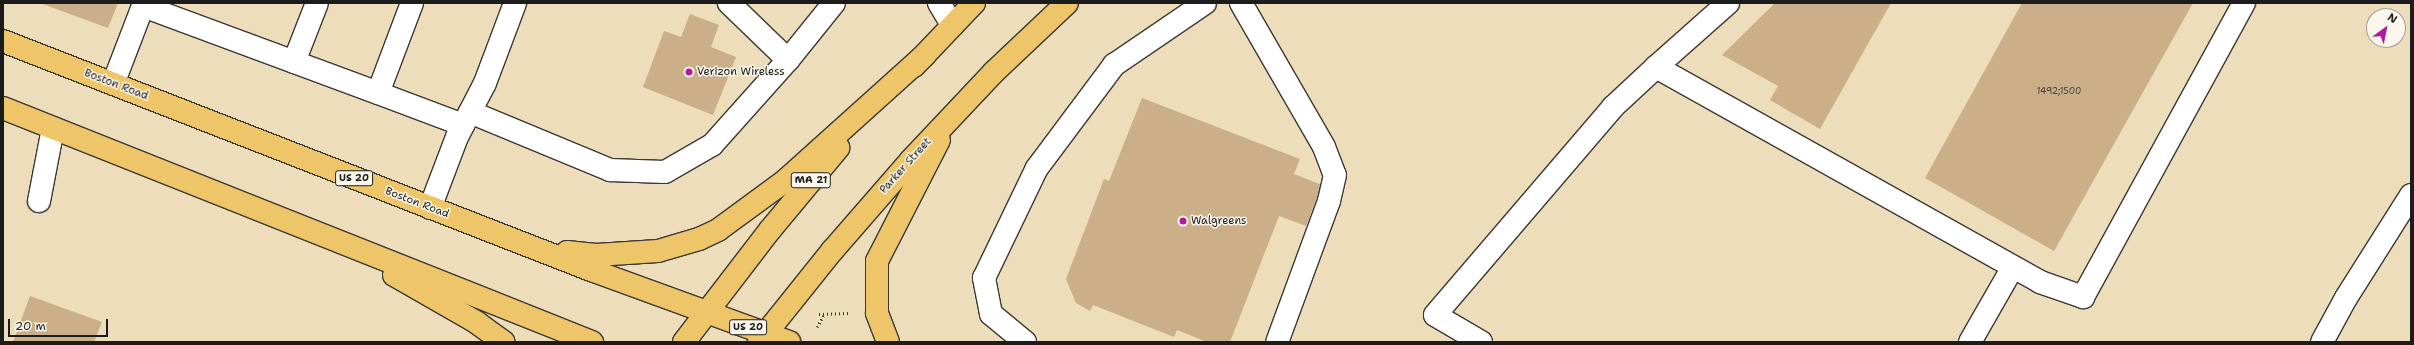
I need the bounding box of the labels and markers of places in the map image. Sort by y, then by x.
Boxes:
place label: Verizon Wireless [697,65,785,79]
marker: Verizon Wireless [684,67,694,77]
place label: Walgreens [1191,214,1247,228]
marker: Walgreens [1178,216,1188,226]

